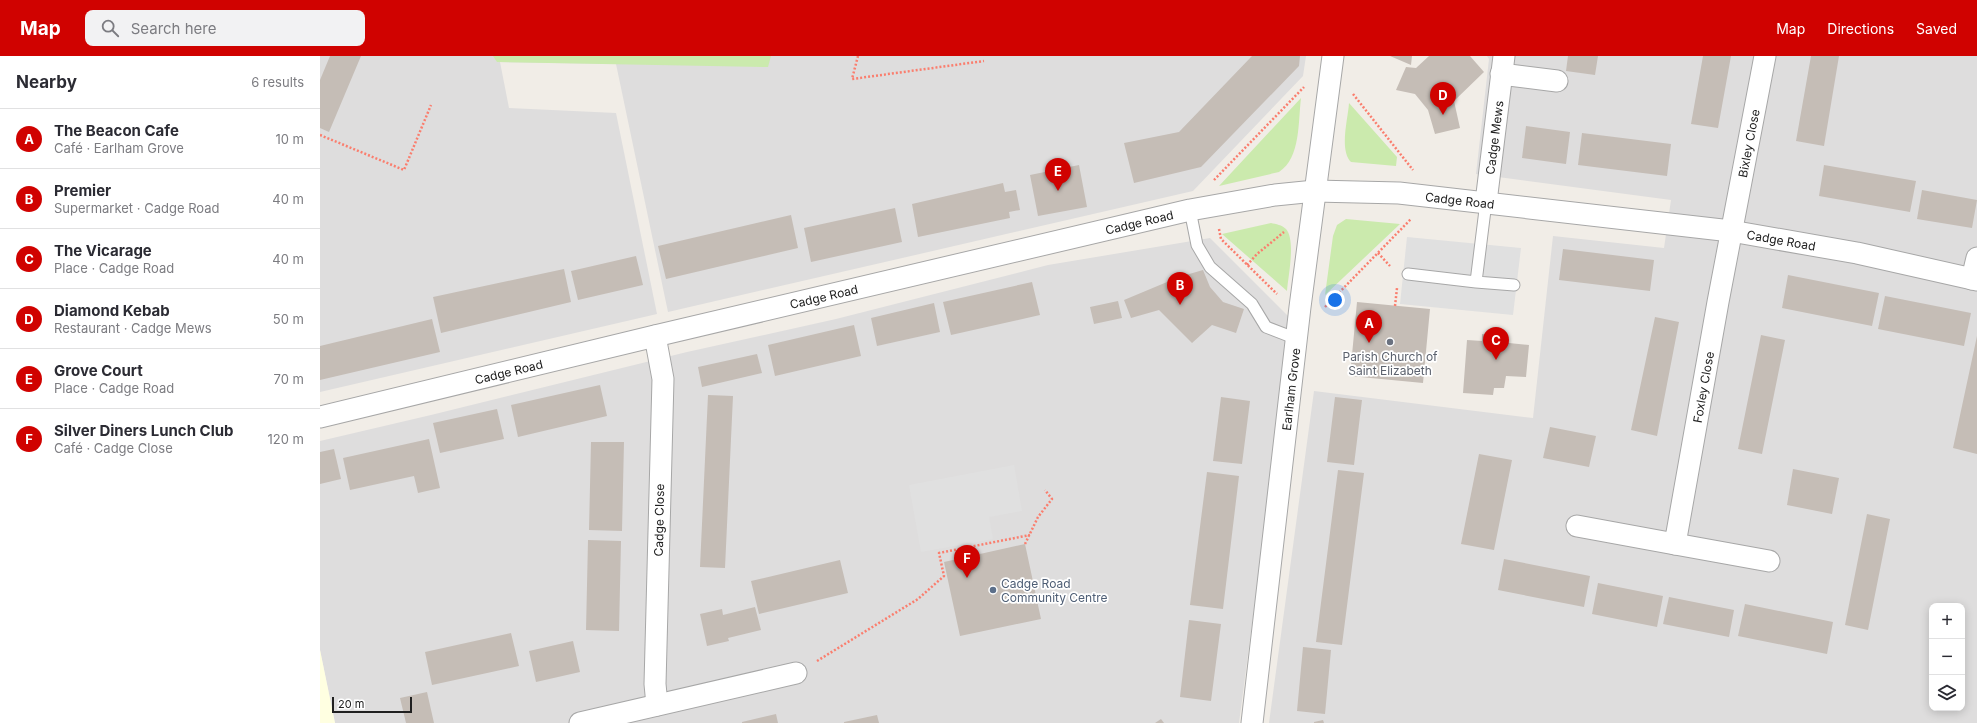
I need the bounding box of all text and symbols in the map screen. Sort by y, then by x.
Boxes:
search box [85,10,365,46]
text: Map [20,17,61,40]
icon: search [99,17,121,39]
text: Search here [131,19,216,38]
text: Map [1776,20,1805,37]
text: Directions [1827,20,1894,37]
text: Saved [1916,20,1957,37]
text: Nearby [16,72,77,92]
text: 6 results [251,74,304,90]
pin: D [1430,82,1456,115]
street label: Cadge Mews [1482,100,1506,175]
street label: Bixley Close [1734,108,1762,179]
text: The Beacon Cafe [54,121,179,140]
text: A [24,131,34,147]
text: 10 m [275,131,304,147]
text: Café · Earlham Grove [54,140,184,156]
pin: E [1045,158,1071,191]
text: Premier [54,181,111,200]
street label: Cadge Road [1424,189,1495,211]
text: B [25,191,33,207]
text: 40 m [272,191,304,207]
text: Supermarket · Cadge Road [54,200,220,216]
street label: Cadge Road [1104,207,1175,237]
street label: Cadge Road [1746,226,1817,253]
text: The Vicarage [54,241,152,260]
text: C [24,251,34,267]
text: 40 m [272,251,304,267]
text: Place · Cadge Road [54,260,174,276]
pin: B [1167,272,1193,305]
street label: Cadge Road [788,281,859,312]
your location [1325,290,1345,310]
text: Diamond Kebab [54,301,170,320]
pin: A [1356,310,1382,343]
text: D [24,311,34,327]
text: 50 m [273,311,304,327]
text: Restaurant · Cadge Mews [54,320,212,336]
pin: C [1483,327,1509,360]
marker: Parish Church of Saint Elizabeth [1385,337,1395,347]
street label: Earlham Grove [1278,347,1303,431]
place label: Parish Church of Saint Elizabeth [1342,349,1438,378]
street label: Foxley Close [1689,350,1717,424]
street label: Cadge Road [473,356,544,387]
text: Grove Court [54,361,143,380]
text: E [25,371,33,387]
text: 70 m [274,371,304,387]
text: Place · Cadge Road [54,380,174,396]
text: Silver Diners Lunch Club [54,421,234,440]
text: F [25,431,33,447]
text: 120 m [268,431,304,447]
text: Café · Cadge Close [54,440,173,456]
street label: Cadge Close [651,483,667,557]
pin: F [954,545,980,578]
place label: Cadge Road Community Centre [1001,576,1107,605]
marker: Cadge Road Community Centre [988,585,998,595]
map controls [1929,603,1965,711]
button: + [1929,603,1965,639]
button: − [1929,639,1965,675]
button: layers [1929,675,1965,711]
scale bar [332,695,412,714]
text: 20 m [338,697,364,711]

